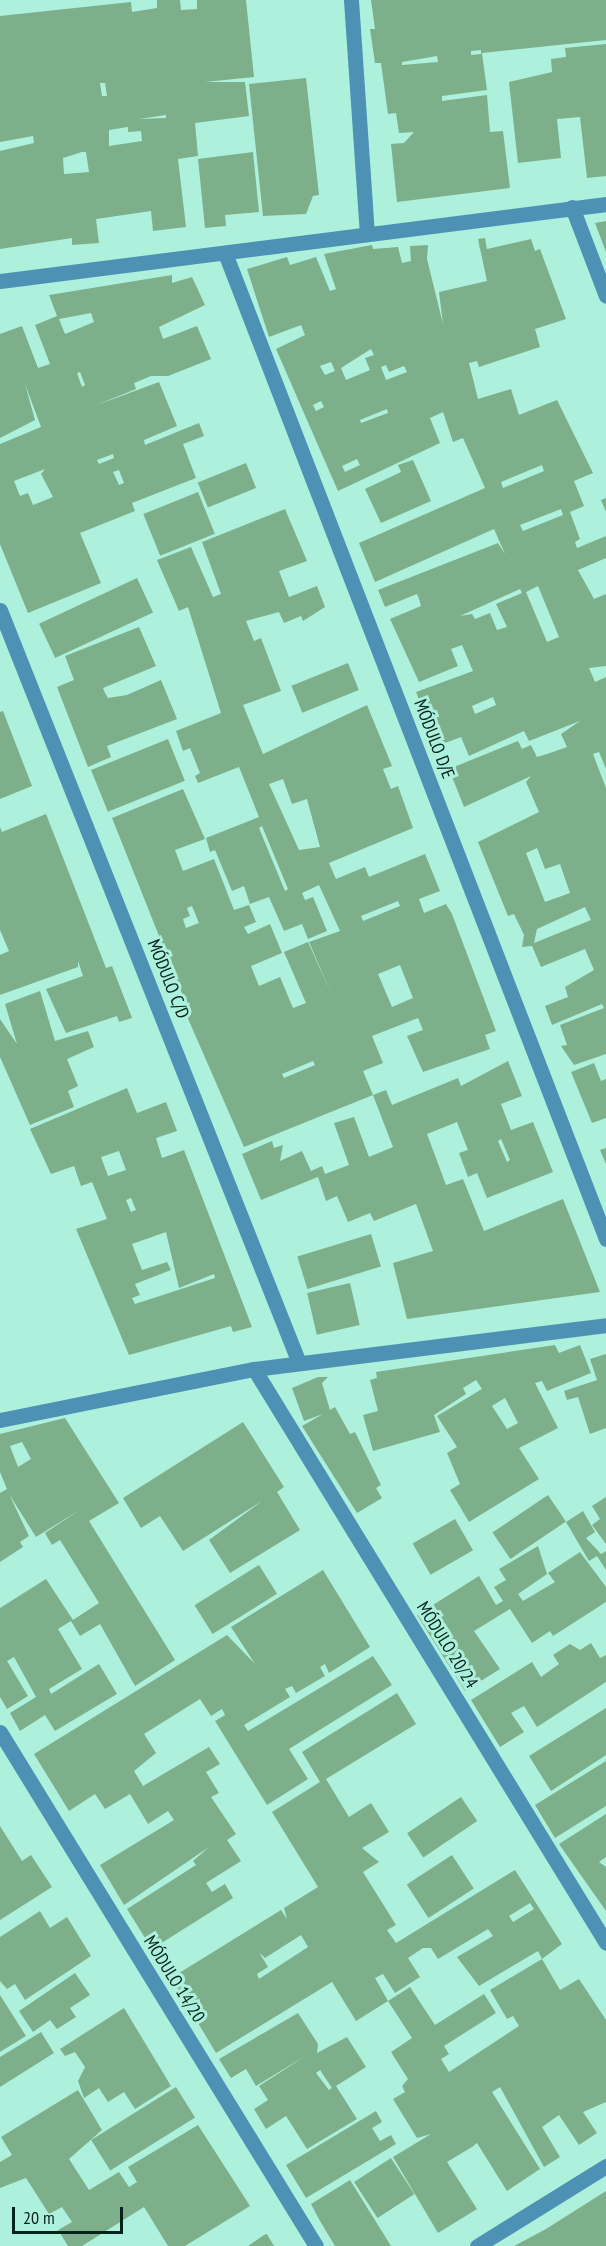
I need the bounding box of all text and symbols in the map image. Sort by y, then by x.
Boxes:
street label: MÓDULO D/E [409,696,459,782]
street label: MÓDULO C/D [142,936,194,1022]
street label: MÓDULO 20/24 [412,1598,482,1692]
street label: MÓDULO 14/20 [139,1932,209,2026]
scale bar [15,2195,126,2233]
text: 20 m [23,2206,55,2229]

